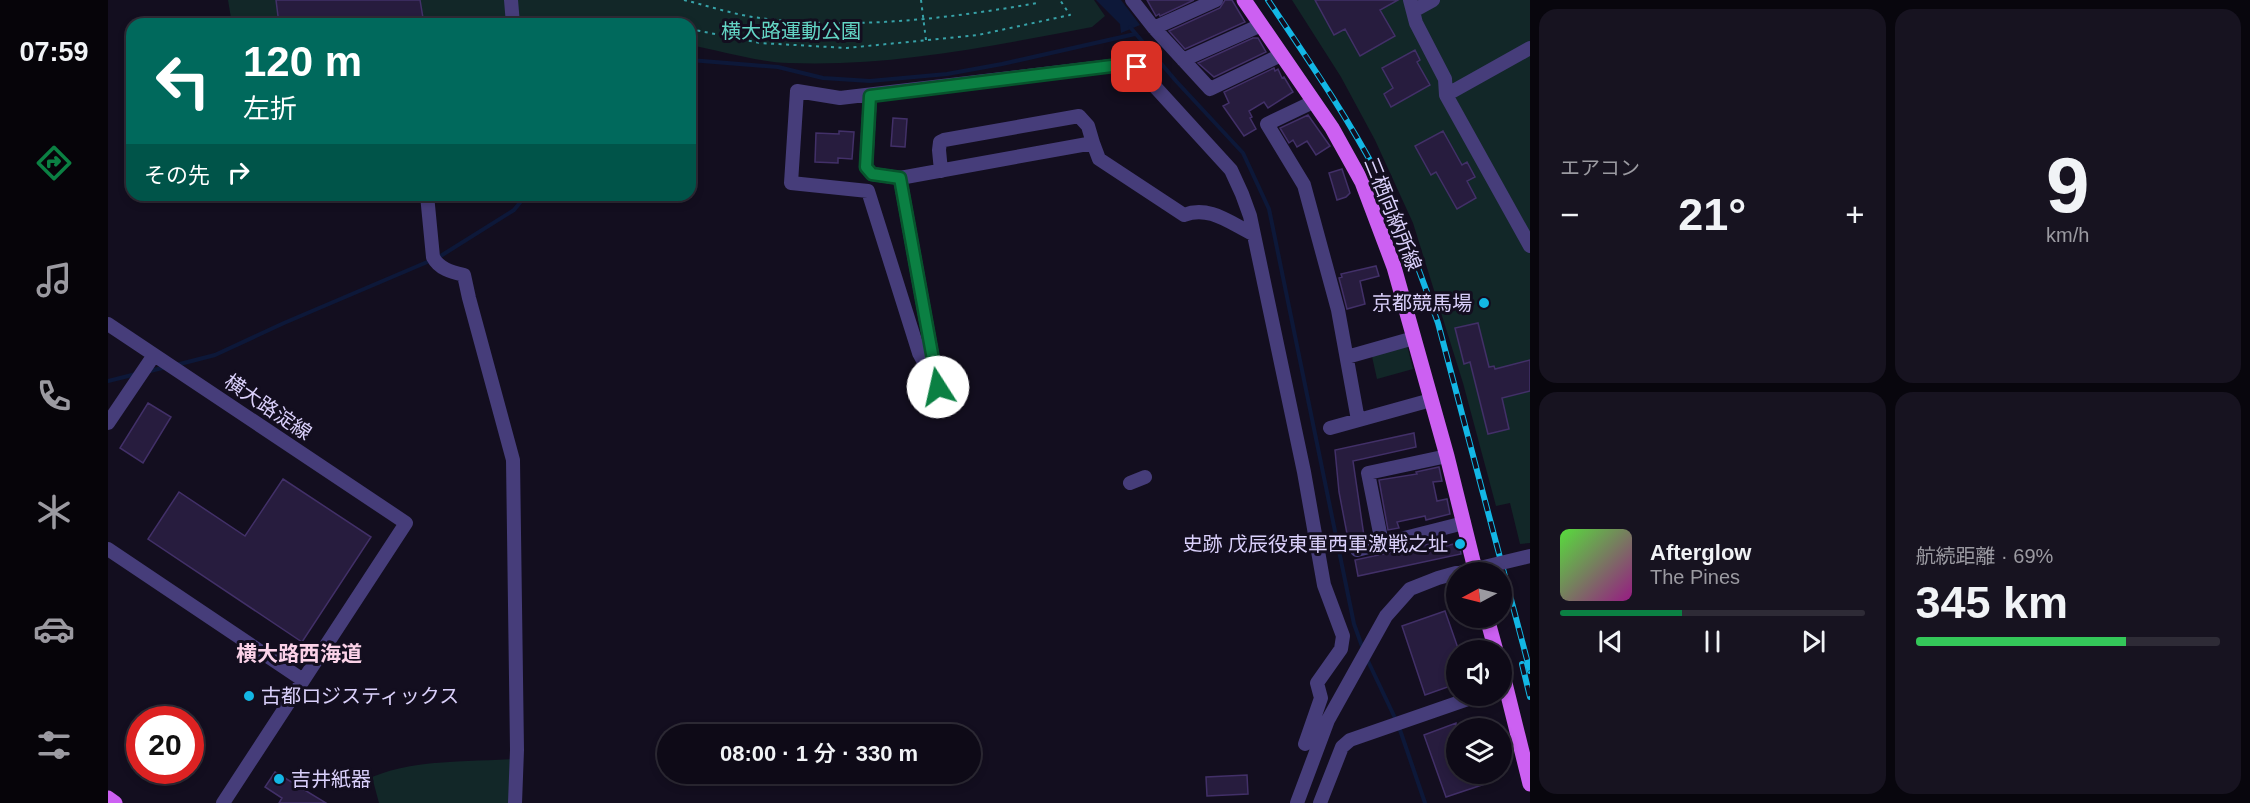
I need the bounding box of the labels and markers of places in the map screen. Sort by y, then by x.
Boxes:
pin [1111,41,1162,92]
place label: 京都競馬場 [1372,292,1472,314]
marker: 京都競馬場 [1477,296,1491,310]
place label: 史跡 戊辰役東軍西軍激戦之址 [1182,533,1448,555]
marker: 史跡 戊辰役東軍西軍激戦之址 [1453,537,1467,551]
place label: 古都ロジスティックス [261,685,459,707]
marker: 古都ロジスティックス [242,689,256,703]
place label: 吉井紙器 [291,768,371,790]
marker: 吉井紙器 [272,772,286,786]

